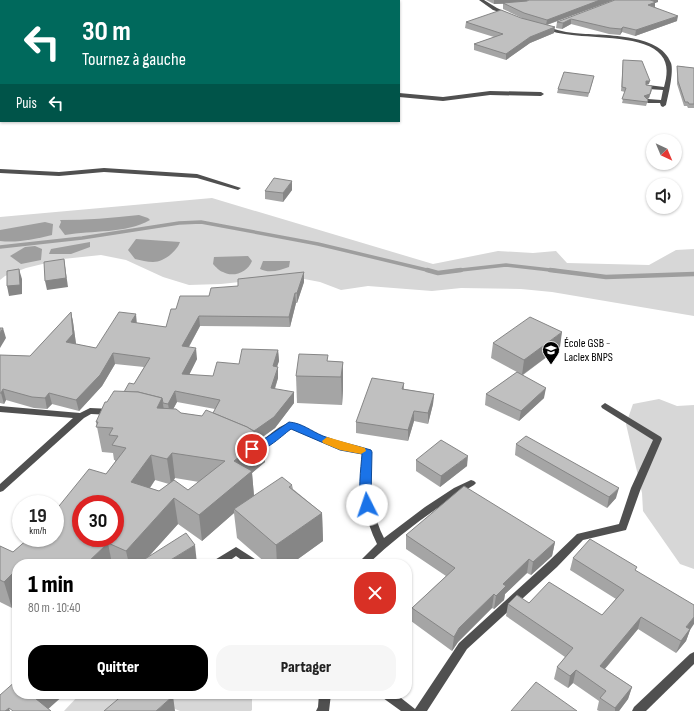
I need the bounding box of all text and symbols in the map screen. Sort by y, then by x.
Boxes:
text: 30 m [82,15,131,48]
icon: left [16,16,68,68]
text: Tournez à gauche [82,49,186,70]
icon: left [45,92,67,114]
text: Puis [16,94,37,113]
north arrow [646,134,682,170]
map controls [646,134,682,214]
button: sound [646,178,682,214]
place label: École GSB - Laclex BNPS [564,336,613,365]
school or university icon: École GSB - Laclex BNPS [541,340,561,365]
pin [235,432,269,466]
icon: arrive [241,438,263,460]
position arrow [346,484,388,526]
speed limit sign: 30 [72,495,124,547]
text: 19 [29,504,47,528]
text: km/h [29,525,47,537]
text: 1 min [28,570,74,599]
button: close [354,572,396,614]
text: 80 m · 10:40 [28,600,81,616]
button: Quitter [28,645,208,691]
button: Partager [216,645,396,691]

